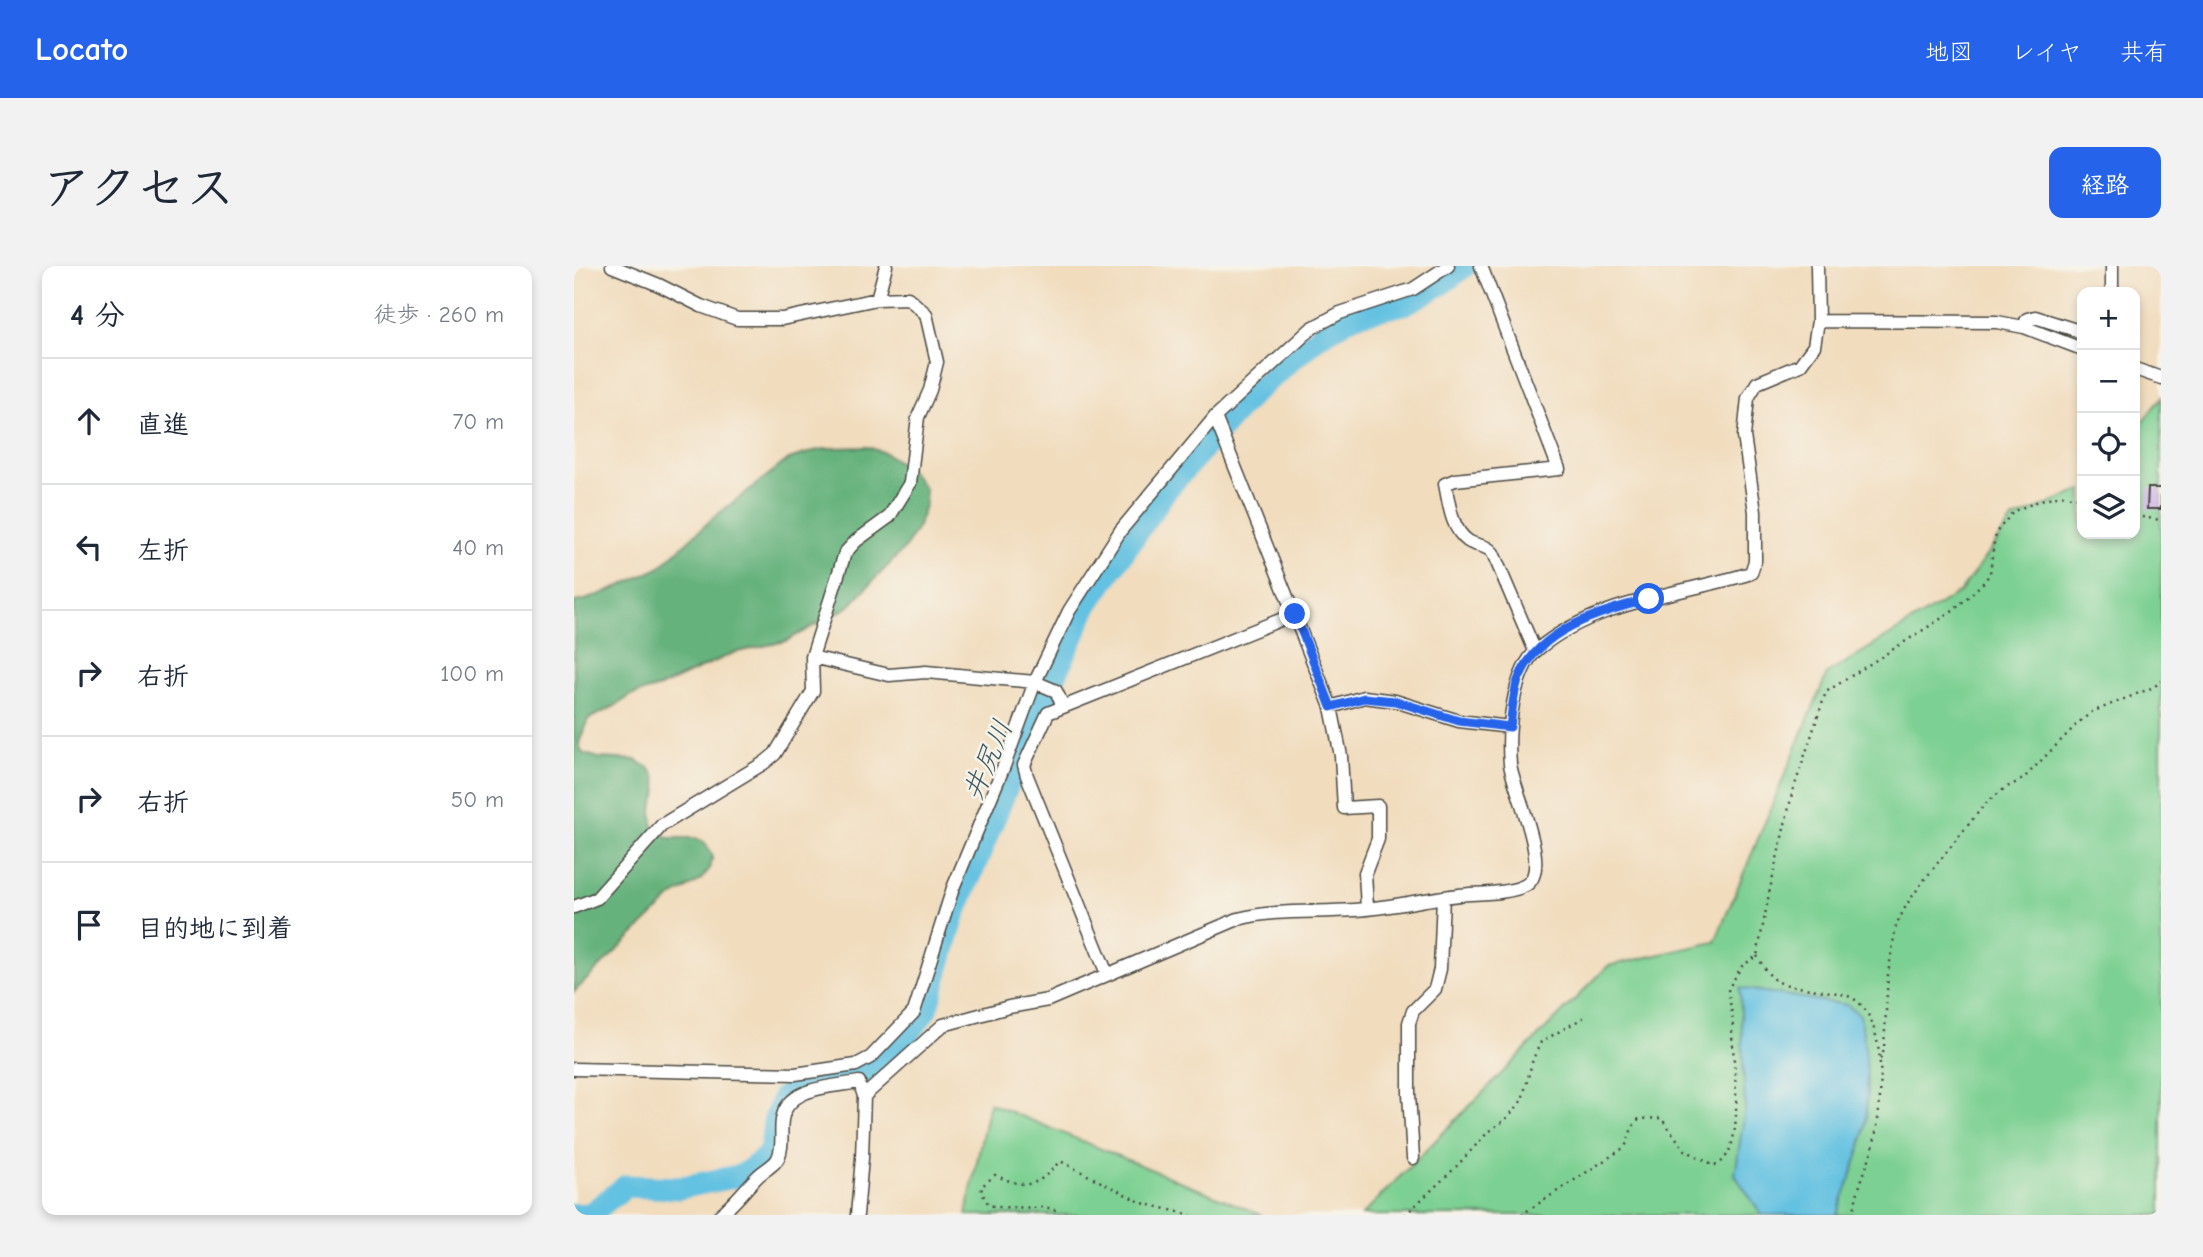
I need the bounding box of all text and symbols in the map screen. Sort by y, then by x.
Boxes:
text: Locato [35,30,128,68]
text: 地図 [1925,38,1973,66]
text: レイヤ [2011,38,2082,66]
text: 共有 [2120,38,2168,66]
button: 経路 [2049,147,2161,218]
text: アクセス [42,160,235,216]
map controls [2077,287,2140,539]
button: + [2077,287,2140,350]
text: 4 分 [70,298,125,333]
text: 徒歩 · 260 m [373,301,504,328]
button: − [2077,350,2140,413]
icon: ahead [70,402,108,440]
text: 70 m [452,408,504,435]
text: 直進 [137,410,189,440]
button: locate [2077,413,2140,476]
button: layers [2077,476,2140,539]
icon: left [70,528,108,566]
text: 40 m [452,534,504,561]
text: 左折 [137,536,189,566]
route start [1633,583,1664,614]
route end [1279,598,1310,629]
icon: right [70,654,108,692]
text: 100 m [440,660,504,687]
text: 右折 [137,662,189,692]
water label: 井尻川 [957,715,1019,805]
icon: right [70,780,108,818]
text: 50 m [451,786,504,813]
text: 右折 [137,788,189,818]
icon: arrive [70,906,108,944]
text: 目的地に到着 [137,914,293,944]

